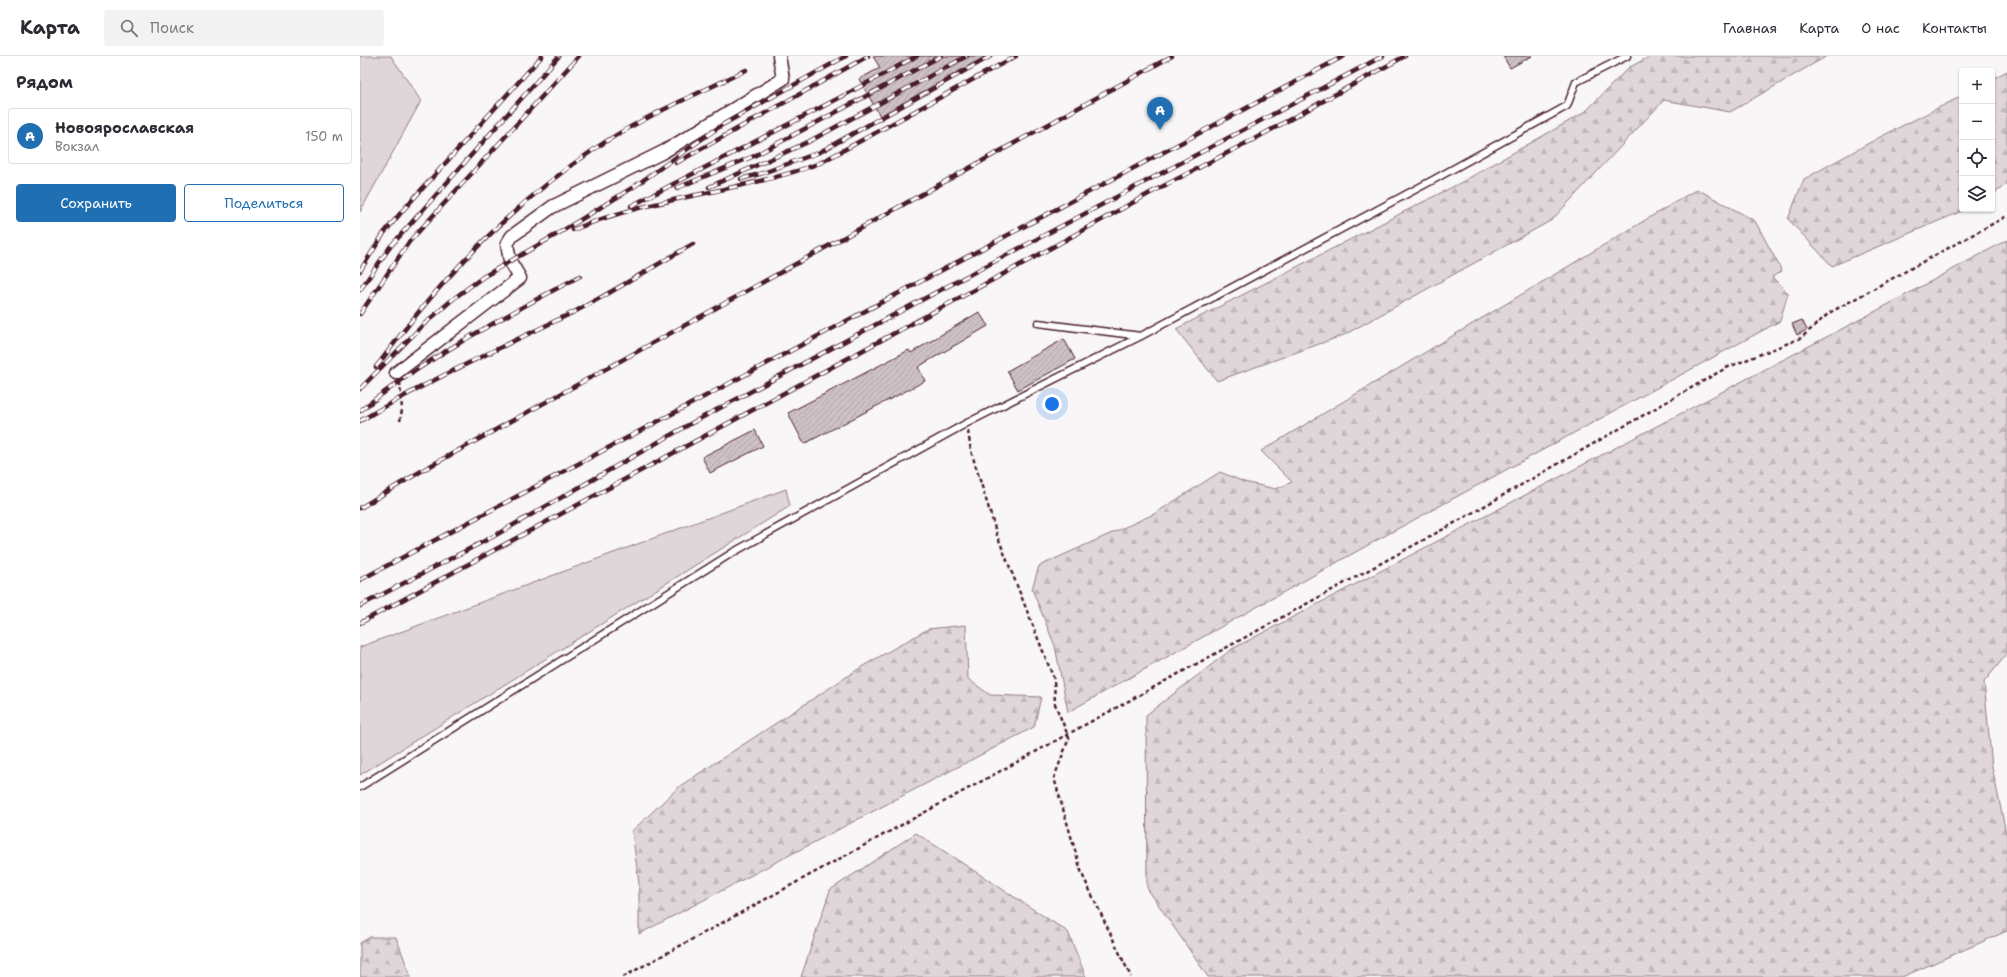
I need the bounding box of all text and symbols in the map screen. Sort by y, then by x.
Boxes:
search box [104,10,384,46]
text: Карта [20,15,80,40]
icon: search [118,17,140,39]
text: Поиск [150,18,194,38]
text: Главная [1723,19,1777,37]
text: Карта [1799,19,1839,37]
text: О нас [1861,19,1900,37]
text: Контакты [1922,19,1987,37]
map controls [1959,68,1995,212]
button: + [1959,68,1995,104]
text: Рядом [16,71,73,93]
pin: A [1147,97,1173,130]
button: − [1959,104,1995,140]
text: Новоярославская [55,118,194,138]
text: A [25,128,35,145]
text: 150 m [305,128,343,145]
text: Вокзал [55,138,99,155]
button: locate [1959,140,1995,176]
button: layers [1959,176,1995,212]
button: Сохранить [16,184,176,222]
button: Поделиться [184,184,344,222]
your location [1042,394,1062,414]

